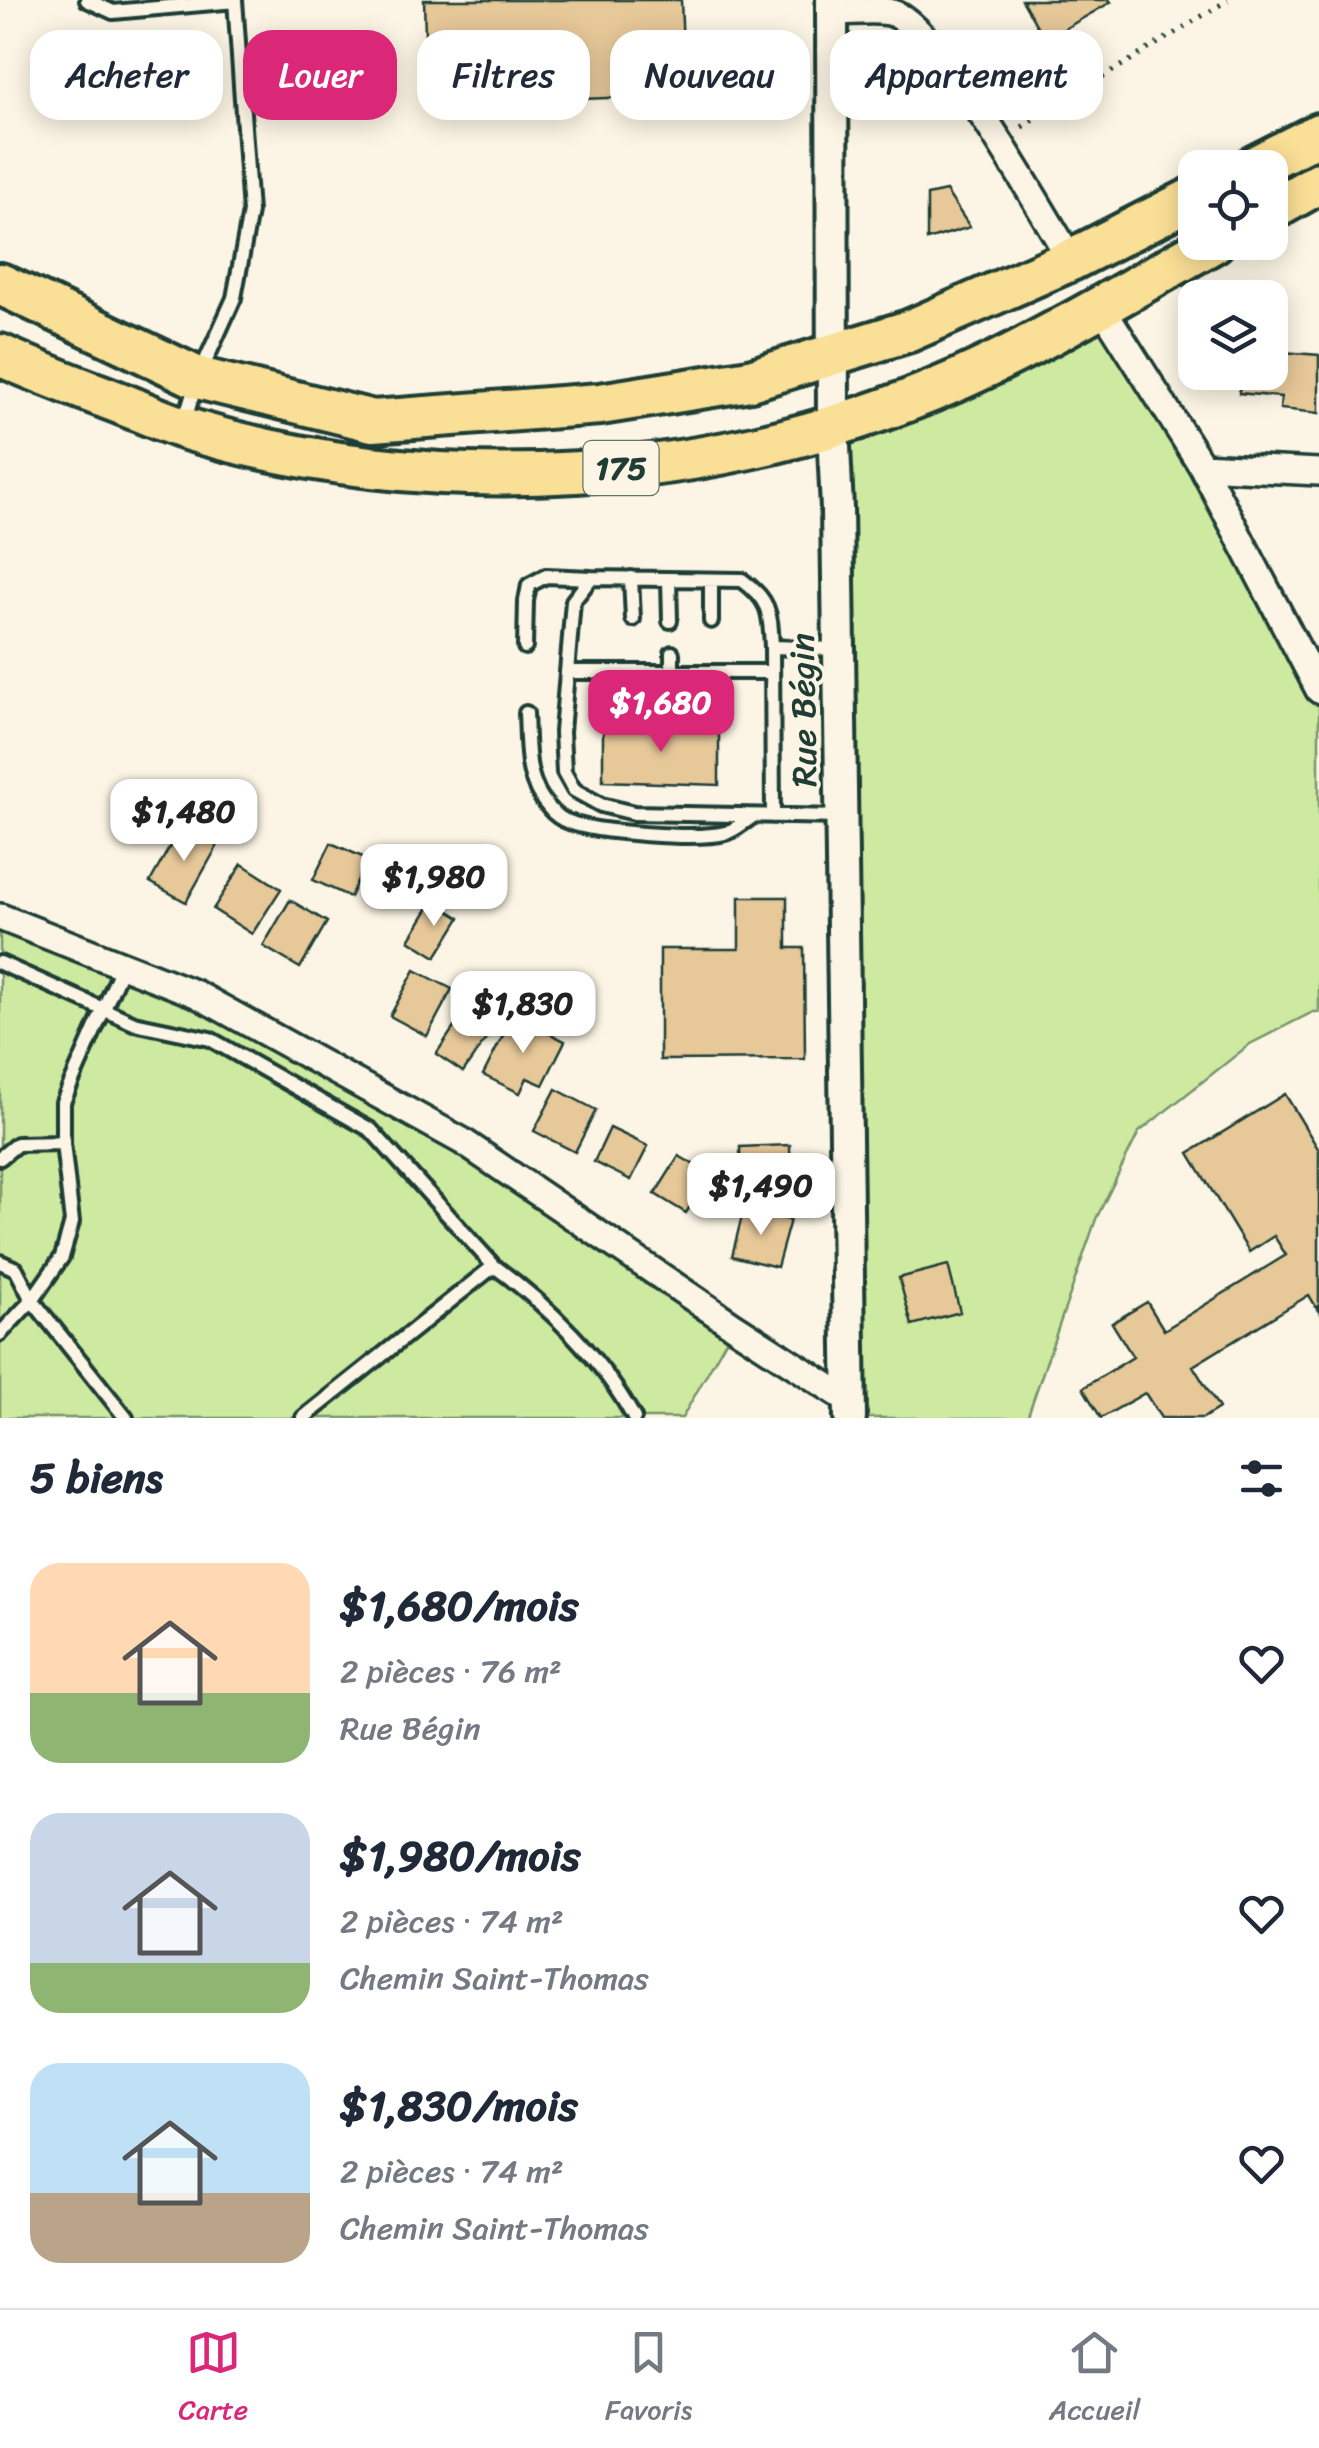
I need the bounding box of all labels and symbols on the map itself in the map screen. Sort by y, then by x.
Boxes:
road number: 175 [584,441,658,495]
street label: Rue Bégin [771,632,835,787]
pin: $1,680 [580,670,742,755]
pin: $1,480 [103,779,265,864]
pin: $1,980 [353,844,515,929]
pin: $1,830 [442,971,604,1056]
pin: $1,490 [680,1153,842,1238]

